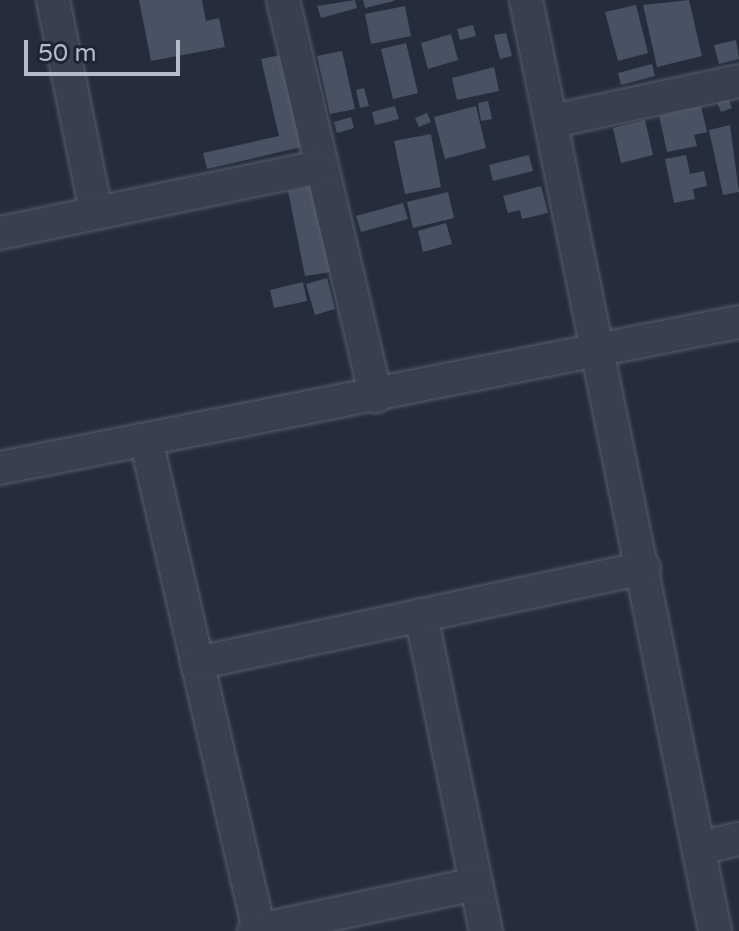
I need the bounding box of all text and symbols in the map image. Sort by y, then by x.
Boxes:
scale bar [28,24,184,74]
text: 50 m [38,39,96,68]

